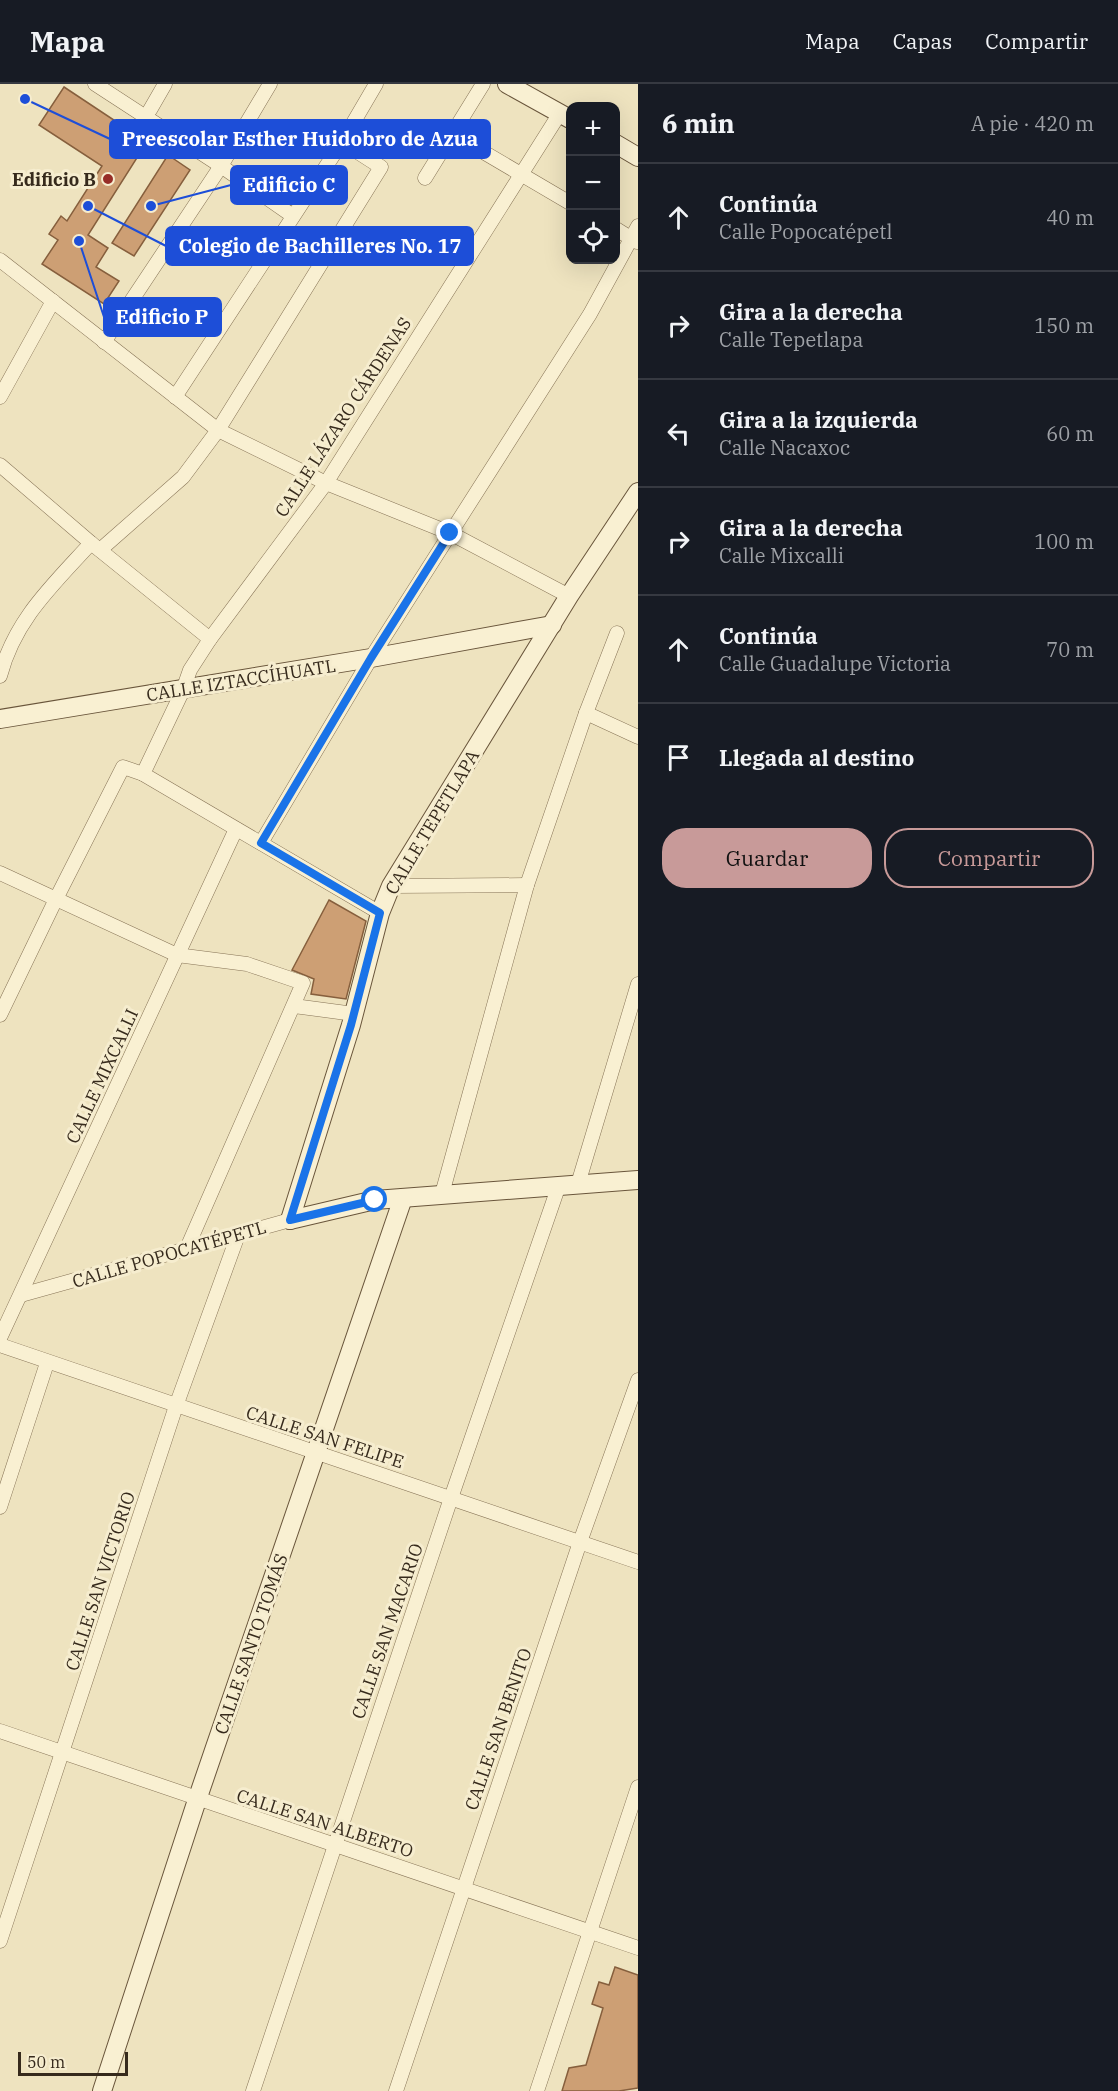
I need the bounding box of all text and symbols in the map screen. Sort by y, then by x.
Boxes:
text: Mapa [30,23,105,60]
text: Mapa [805,27,860,55]
text: Capas [893,27,952,55]
text: Compartir [985,27,1088,55]
map controls [566,102,620,264]
button: + [566,102,620,156]
text: 6 min [662,106,735,140]
text: A pie · 420 m [971,110,1094,137]
callout: Preescolar Esther Huidobro de Azua [110,120,490,158]
text: Preescolar Esther Huidobro de Azua [122,125,478,152]
button: − [566,156,620,210]
callout: Edificio C [231,166,347,204]
place label: Edificio B [12,168,96,191]
text: Edificio C [243,171,335,198]
marker: Edificio B [101,172,115,186]
text: Continúa [719,189,818,218]
icon: ahead [662,201,695,234]
text: 40 m [1046,204,1094,231]
button: locate [566,210,620,264]
text: Calle Popocatépetl [719,218,892,245]
callout: Colegio de Bachilleres No. 17 [166,227,473,265]
text: Colegio de Bachilleres No. 17 [178,232,462,259]
text: Gira a la derecha [719,297,903,326]
callout: Edificio P [104,298,221,336]
text: Edificio P [116,303,208,330]
icon: right [662,309,695,342]
text: 150 m [1034,312,1094,339]
street label: CALLE LÁZARO CÁRDENAS [270,313,416,521]
text: Calle Tepetlapa [719,326,863,353]
text: Gira a la izquierda [719,405,918,434]
icon: left [662,417,695,450]
text: 60 m [1046,420,1094,447]
text: Calle Nacaxoc [719,434,850,461]
text: Gira a la derecha [719,513,903,542]
route end [436,519,462,545]
icon: right [662,525,695,558]
text: 100 m [1034,528,1094,555]
text: Calle Mixcalli [719,542,844,569]
text: Continúa [719,621,818,650]
icon: ahead [662,633,695,666]
text: 70 m [1046,636,1094,663]
text: Calle Guadalupe Victoria [719,650,951,677]
street label: CALLE IZTACCÍHUATL [145,654,337,706]
icon: arrive [662,741,695,774]
text: Llegada al destino [719,743,914,772]
street label: CALLE TEPETLAPA [380,745,485,898]
button: Guardar [662,828,872,888]
button: Compartir [884,828,1094,888]
street label: CALLE MIXCALLI [61,1005,143,1147]
route start [361,1186,387,1212]
street label: CALLE POPOCATÉPETL [69,1215,269,1293]
street label: CALLE SAN FELIPE [243,1401,407,1473]
street label: CALLE SAN VICTORIO [60,1488,140,1674]
street label: CALLE SAN MACARIO [346,1540,428,1722]
street label: CALLE SANTO TOMÁS [209,1551,293,1737]
street label: CALLE SAN BENITO [459,1645,537,1813]
street label: CALLE SAN ALBERTO [234,1784,416,1862]
scale bar [18,2049,128,2076]
text: 50 m [27,2052,65,2072]

